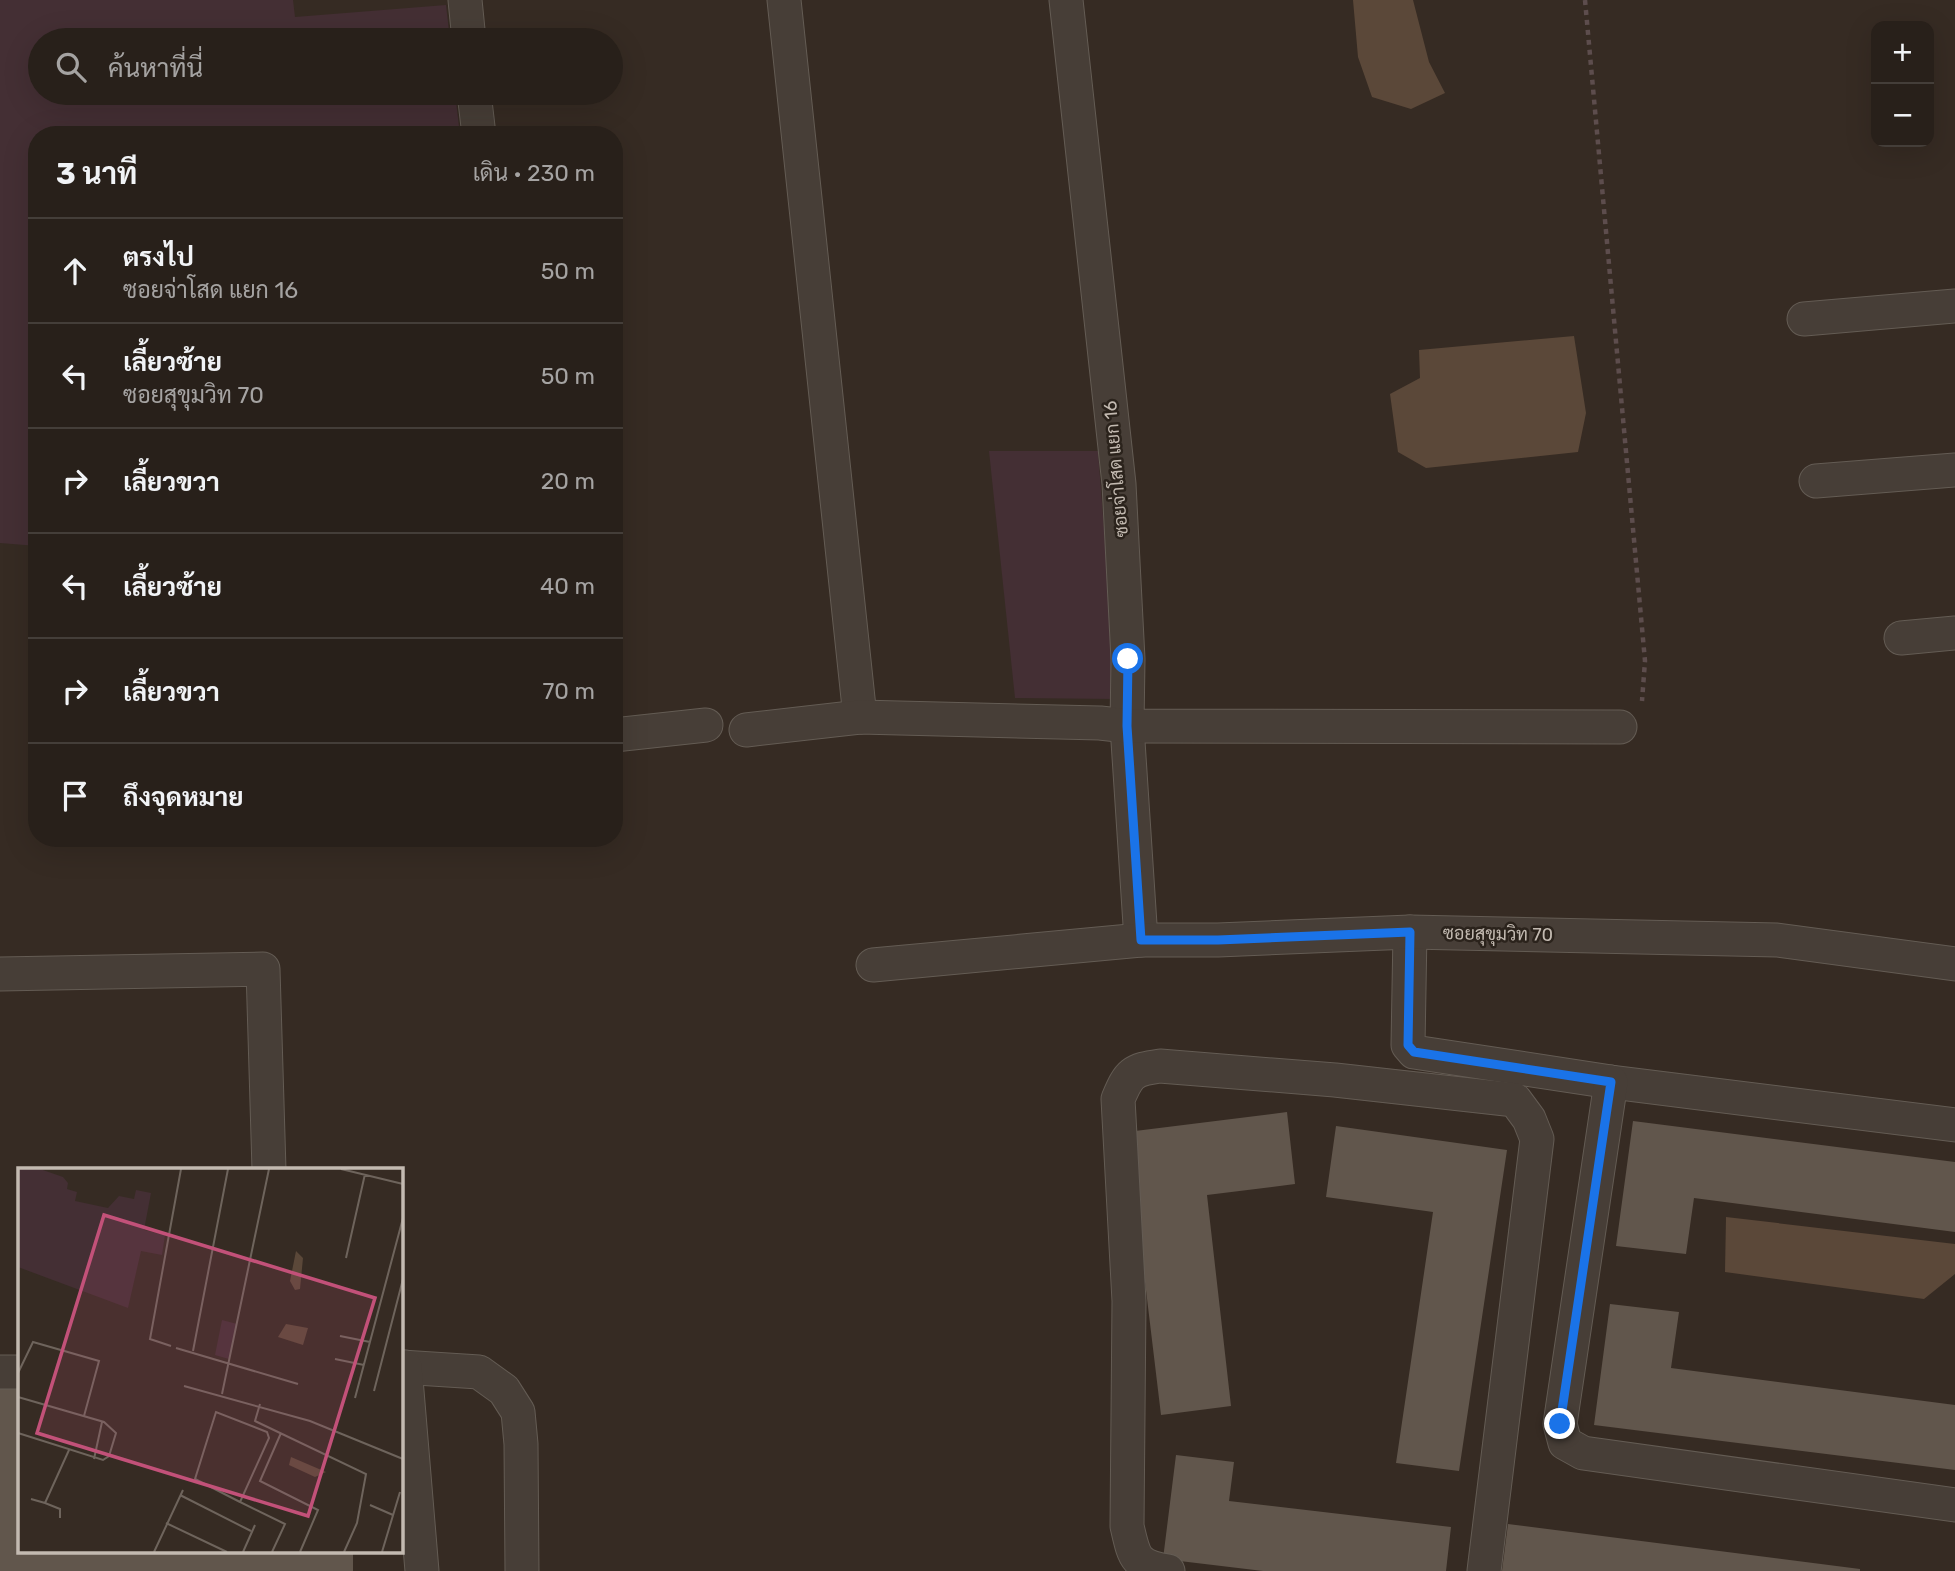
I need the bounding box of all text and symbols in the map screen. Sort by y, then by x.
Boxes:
map controls [1871,21,1934,147]
button: + [1871,21,1934,84]
search box [28,28,623,105]
icon: search [52,48,90,86]
text: ค้นหาที่นี่ [108,53,203,84]
button: − [1871,84,1934,147]
text: 3 นาที [56,156,137,192]
text: เดิน · 230 m [473,159,595,187]
text: ตรงไป [123,242,194,273]
icon: ahead [56,252,94,290]
text: 50 m [541,257,595,285]
text: ซอยจ่าโสด แยก 16 [123,276,298,304]
text: เลี้ยวซ้าย [123,347,222,378]
icon: left [56,357,94,395]
text: 50 m [541,362,595,390]
text: ซอยสุขุมวิท 70 [123,381,264,409]
street label: ซอยจ่าโสด แยก 16 [1097,400,1133,538]
icon: right [56,462,94,500]
text: เลี้ยวขวา [123,467,220,498]
text: 20 m [541,467,595,495]
icon: left [56,567,94,605]
text: เลี้ยวซ้าย [123,572,222,603]
text: 40 m [540,572,595,600]
route start [1112,643,1143,674]
icon: right [56,672,94,710]
text: เลี้ยวขวา [123,677,220,708]
text: 70 m [543,677,595,705]
icon: arrive [56,777,94,815]
text: ถึงจุดหมาย [123,782,244,813]
street label: ซอยสุขุมวิท 70 [1443,922,1553,947]
inset map [18,1168,402,1554]
route end [1544,1408,1575,1439]

